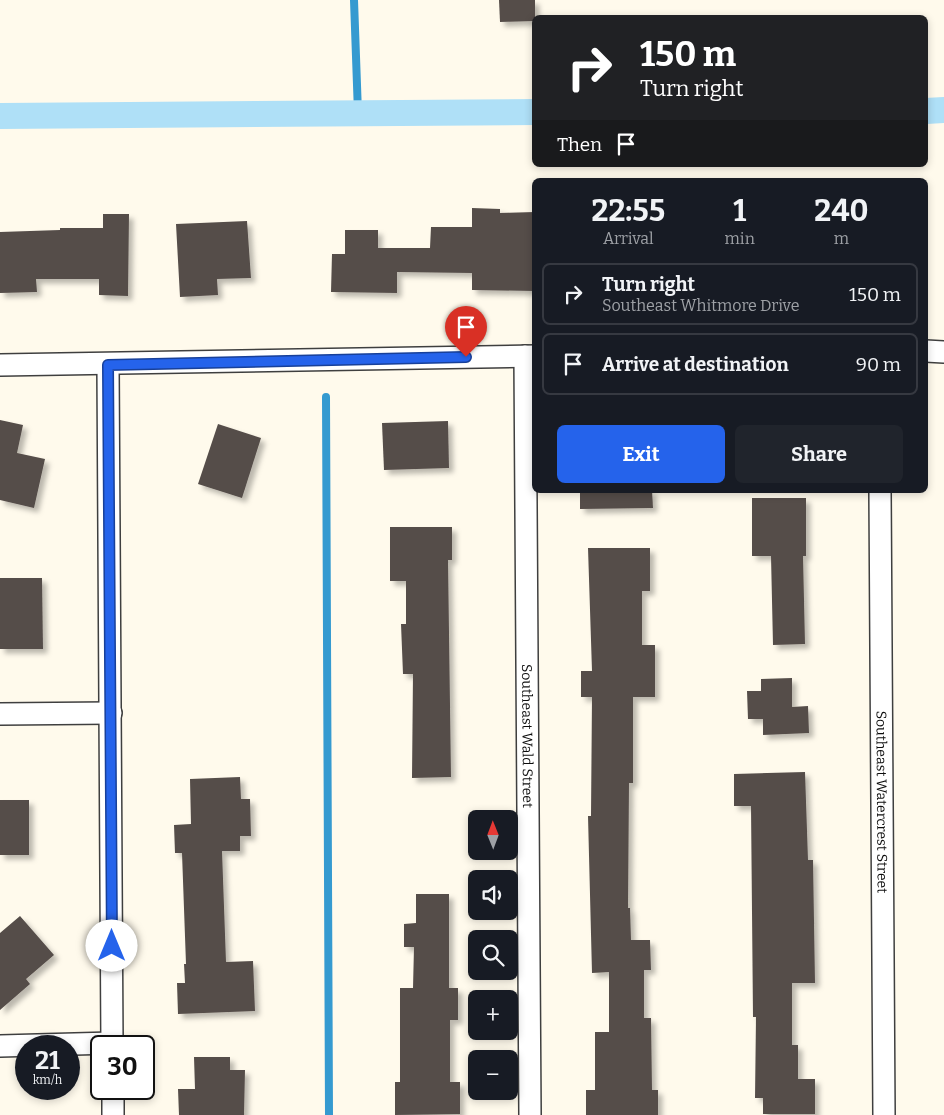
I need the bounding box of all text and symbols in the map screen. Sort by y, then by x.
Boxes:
text: 150 m [640,33,736,75]
icon: right [557,35,622,100]
text: Turn right [640,75,743,102]
icon: arrive [612,130,640,158]
text: Then [557,133,602,156]
text: 22:55 [592,193,665,229]
text: 1 [733,193,746,229]
text: 240 [814,193,868,229]
text: Arrival [603,229,654,248]
text: min [725,229,755,248]
text: m [834,229,849,248]
text: Turn right [602,273,695,296]
icon: right [559,280,587,308]
text: 150 m [849,283,901,306]
text: Southeast Whitmore Drive [602,296,800,315]
pin [445,306,487,357]
icon: arrive [452,313,480,341]
icon: arrive [559,350,587,378]
text: Arrive at destination [602,353,789,376]
text: 90 m [856,353,901,376]
button: Exit [557,425,725,483]
button: Share [735,425,903,483]
street label: Southeast Wald Street [519,664,536,808]
street label: Southeast Watercrest Street [873,711,891,893]
north arrow [468,810,518,860]
map controls [468,810,518,1100]
button: sound [468,870,518,920]
position arrow [85,919,137,971]
button: search [468,930,518,980]
button: + [468,990,518,1040]
speed limit sign: 30 [90,1035,155,1100]
text: 21 [35,1046,60,1076]
button: − [468,1050,518,1100]
text: km/h [33,1073,62,1087]

